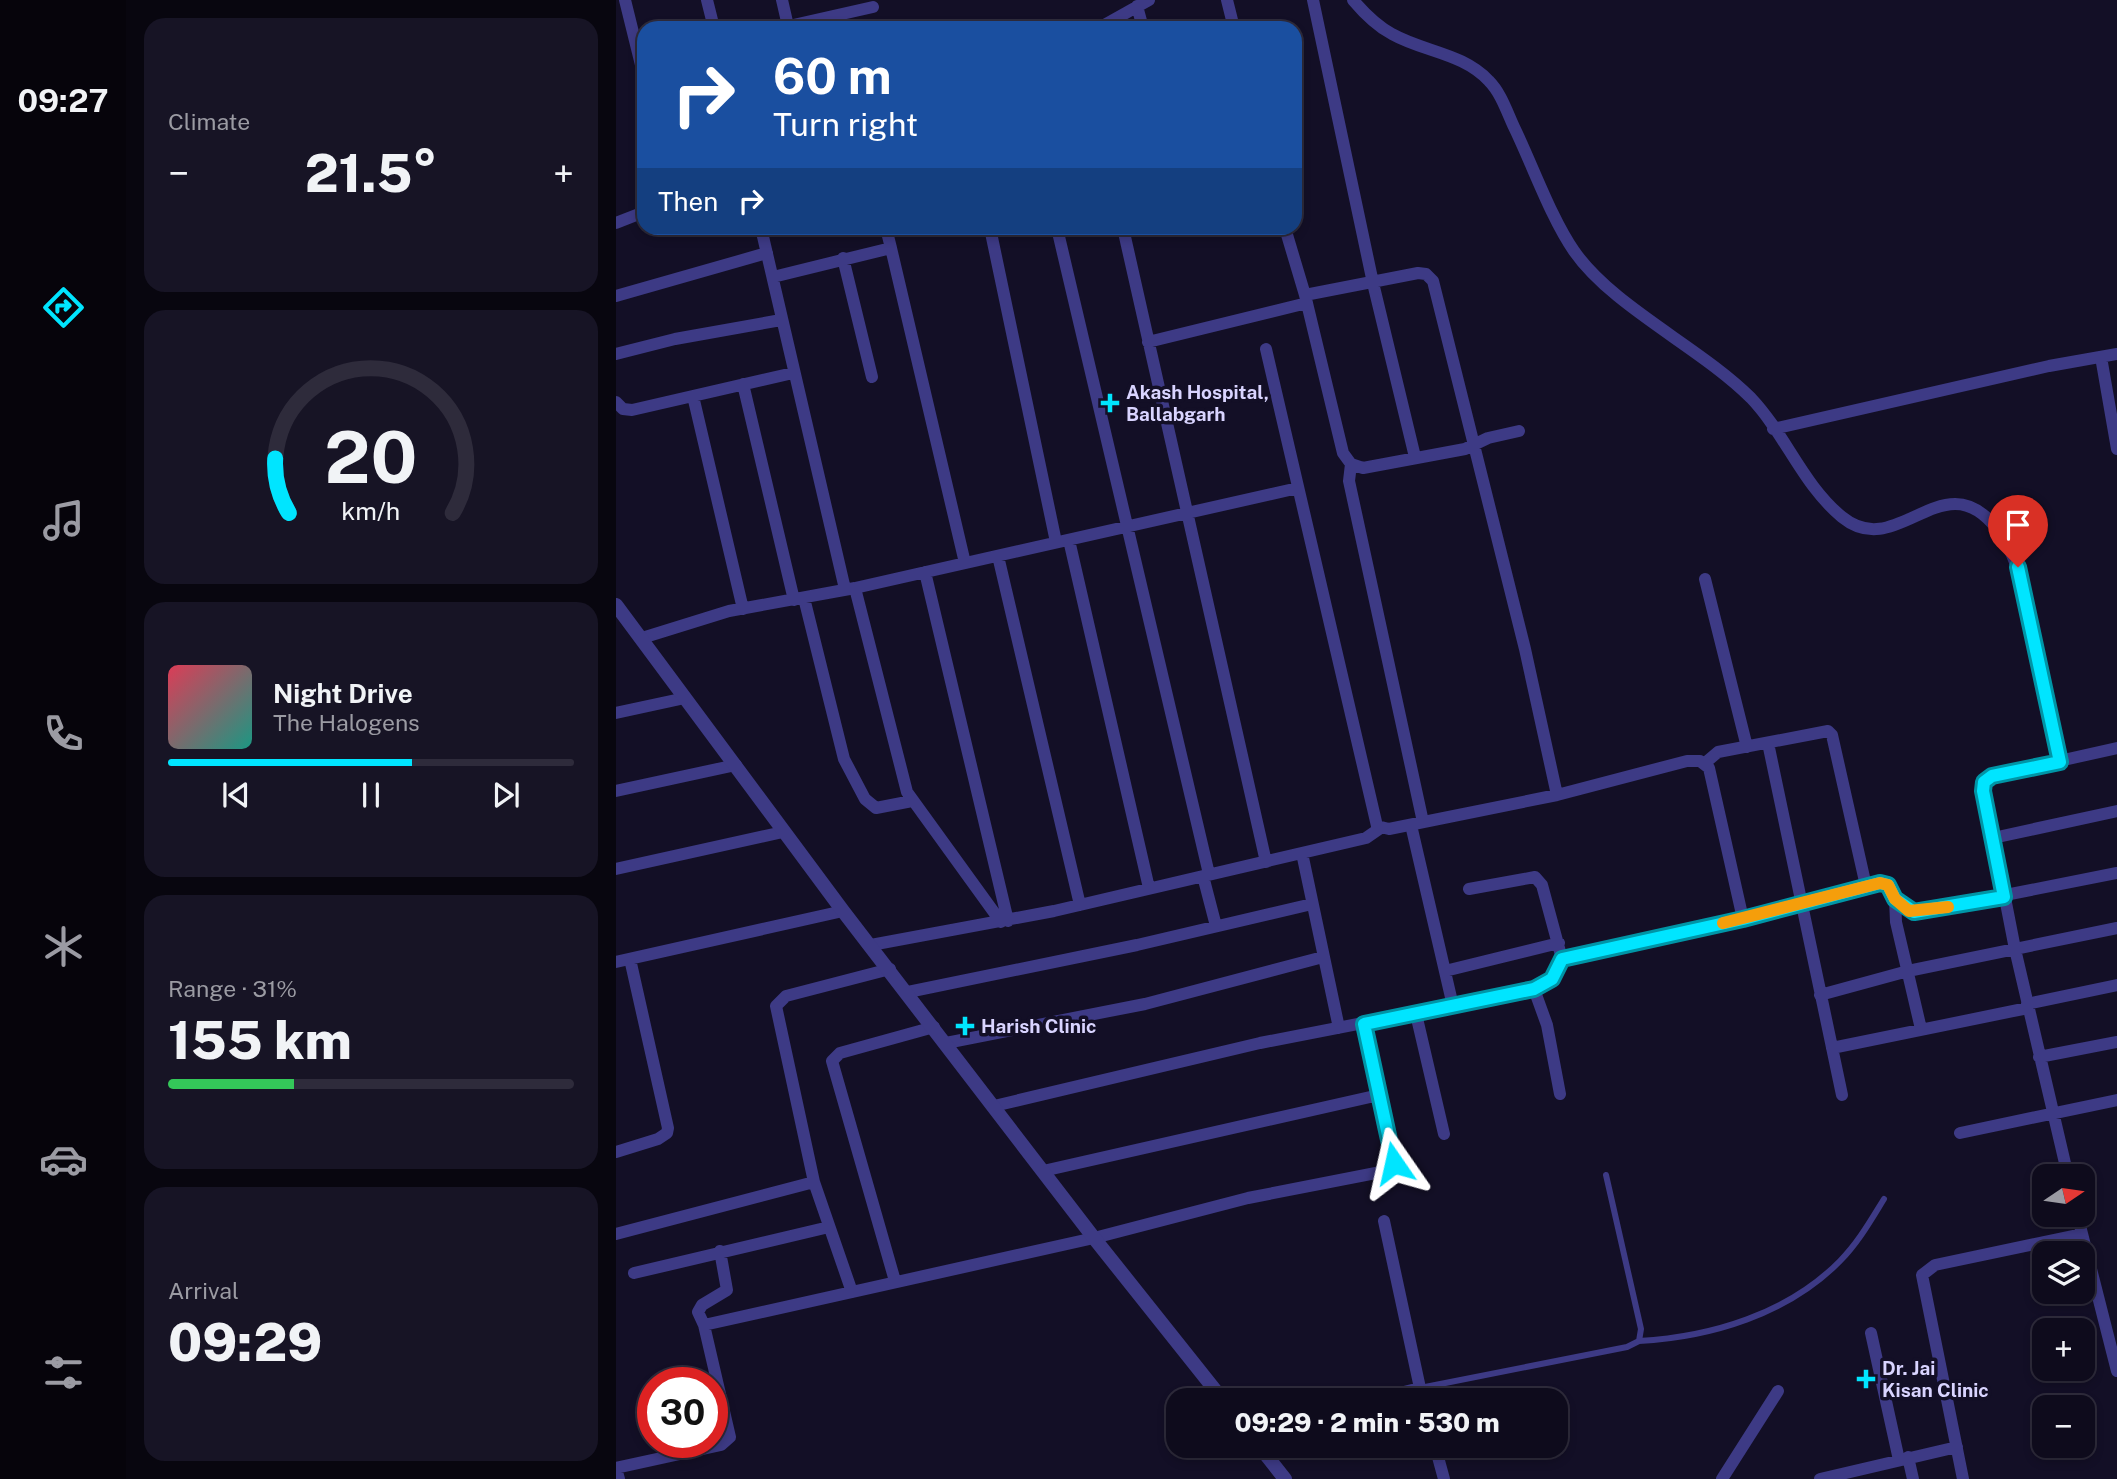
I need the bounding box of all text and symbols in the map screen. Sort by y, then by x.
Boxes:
text: 60 m [773,47,892,105]
icon: right [658,49,749,140]
text: 09:27 [17,82,109,119]
text: Turn right [773,106,918,143]
text: Climate [168,108,250,135]
text: 21.5° [305,143,437,204]
text: − [168,151,189,196]
text: + [553,151,574,196]
icon: right [732,182,770,220]
text: Then [658,186,718,217]
icon: directions [39,283,88,332]
place label: Akash Hospital, Ballabgarh [1126,381,1269,425]
marker: Akash Hospital, Ballabgarh [1100,393,1120,413]
text: 20 [324,415,418,500]
pin [1988,495,2048,567]
icon: music [39,496,88,545]
text: km/h [342,496,400,526]
icon: arrive [1999,506,2037,544]
text: Night Drive [273,678,413,709]
icon: phone [39,709,88,758]
text: The Halogens [273,709,420,736]
icon: previous [217,776,255,814]
icon: pause [352,776,390,814]
icon: next [487,776,525,814]
icon: climate [39,922,88,971]
text: Range · 31% [168,975,297,1002]
text: 155 km [168,1010,352,1071]
place label: Harish Clinic [981,1015,1096,1037]
marker: Harish Clinic [955,1016,975,1036]
position arrow [1357,1126,1431,1200]
icon: car [39,1135,88,1184]
north arrow [2032,1164,2095,1227]
map controls [2032,1164,2095,1458]
button: layers [2032,1241,2095,1304]
text: Arrival [168,1277,239,1304]
text: 09:29 [168,1312,322,1373]
button: + [2032,1318,2095,1381]
icon: filters [39,1348,88,1397]
place label: Dr. Jai Kisan Clinic [1882,1357,1989,1401]
speed limit sign: 30 [637,1367,728,1458]
marker: Dr. Jai Kisan Clinic [1856,1369,1876,1389]
button: − [2032,1395,2095,1458]
text: 09:29 · 2 min · 530 m [1234,1407,1500,1438]

